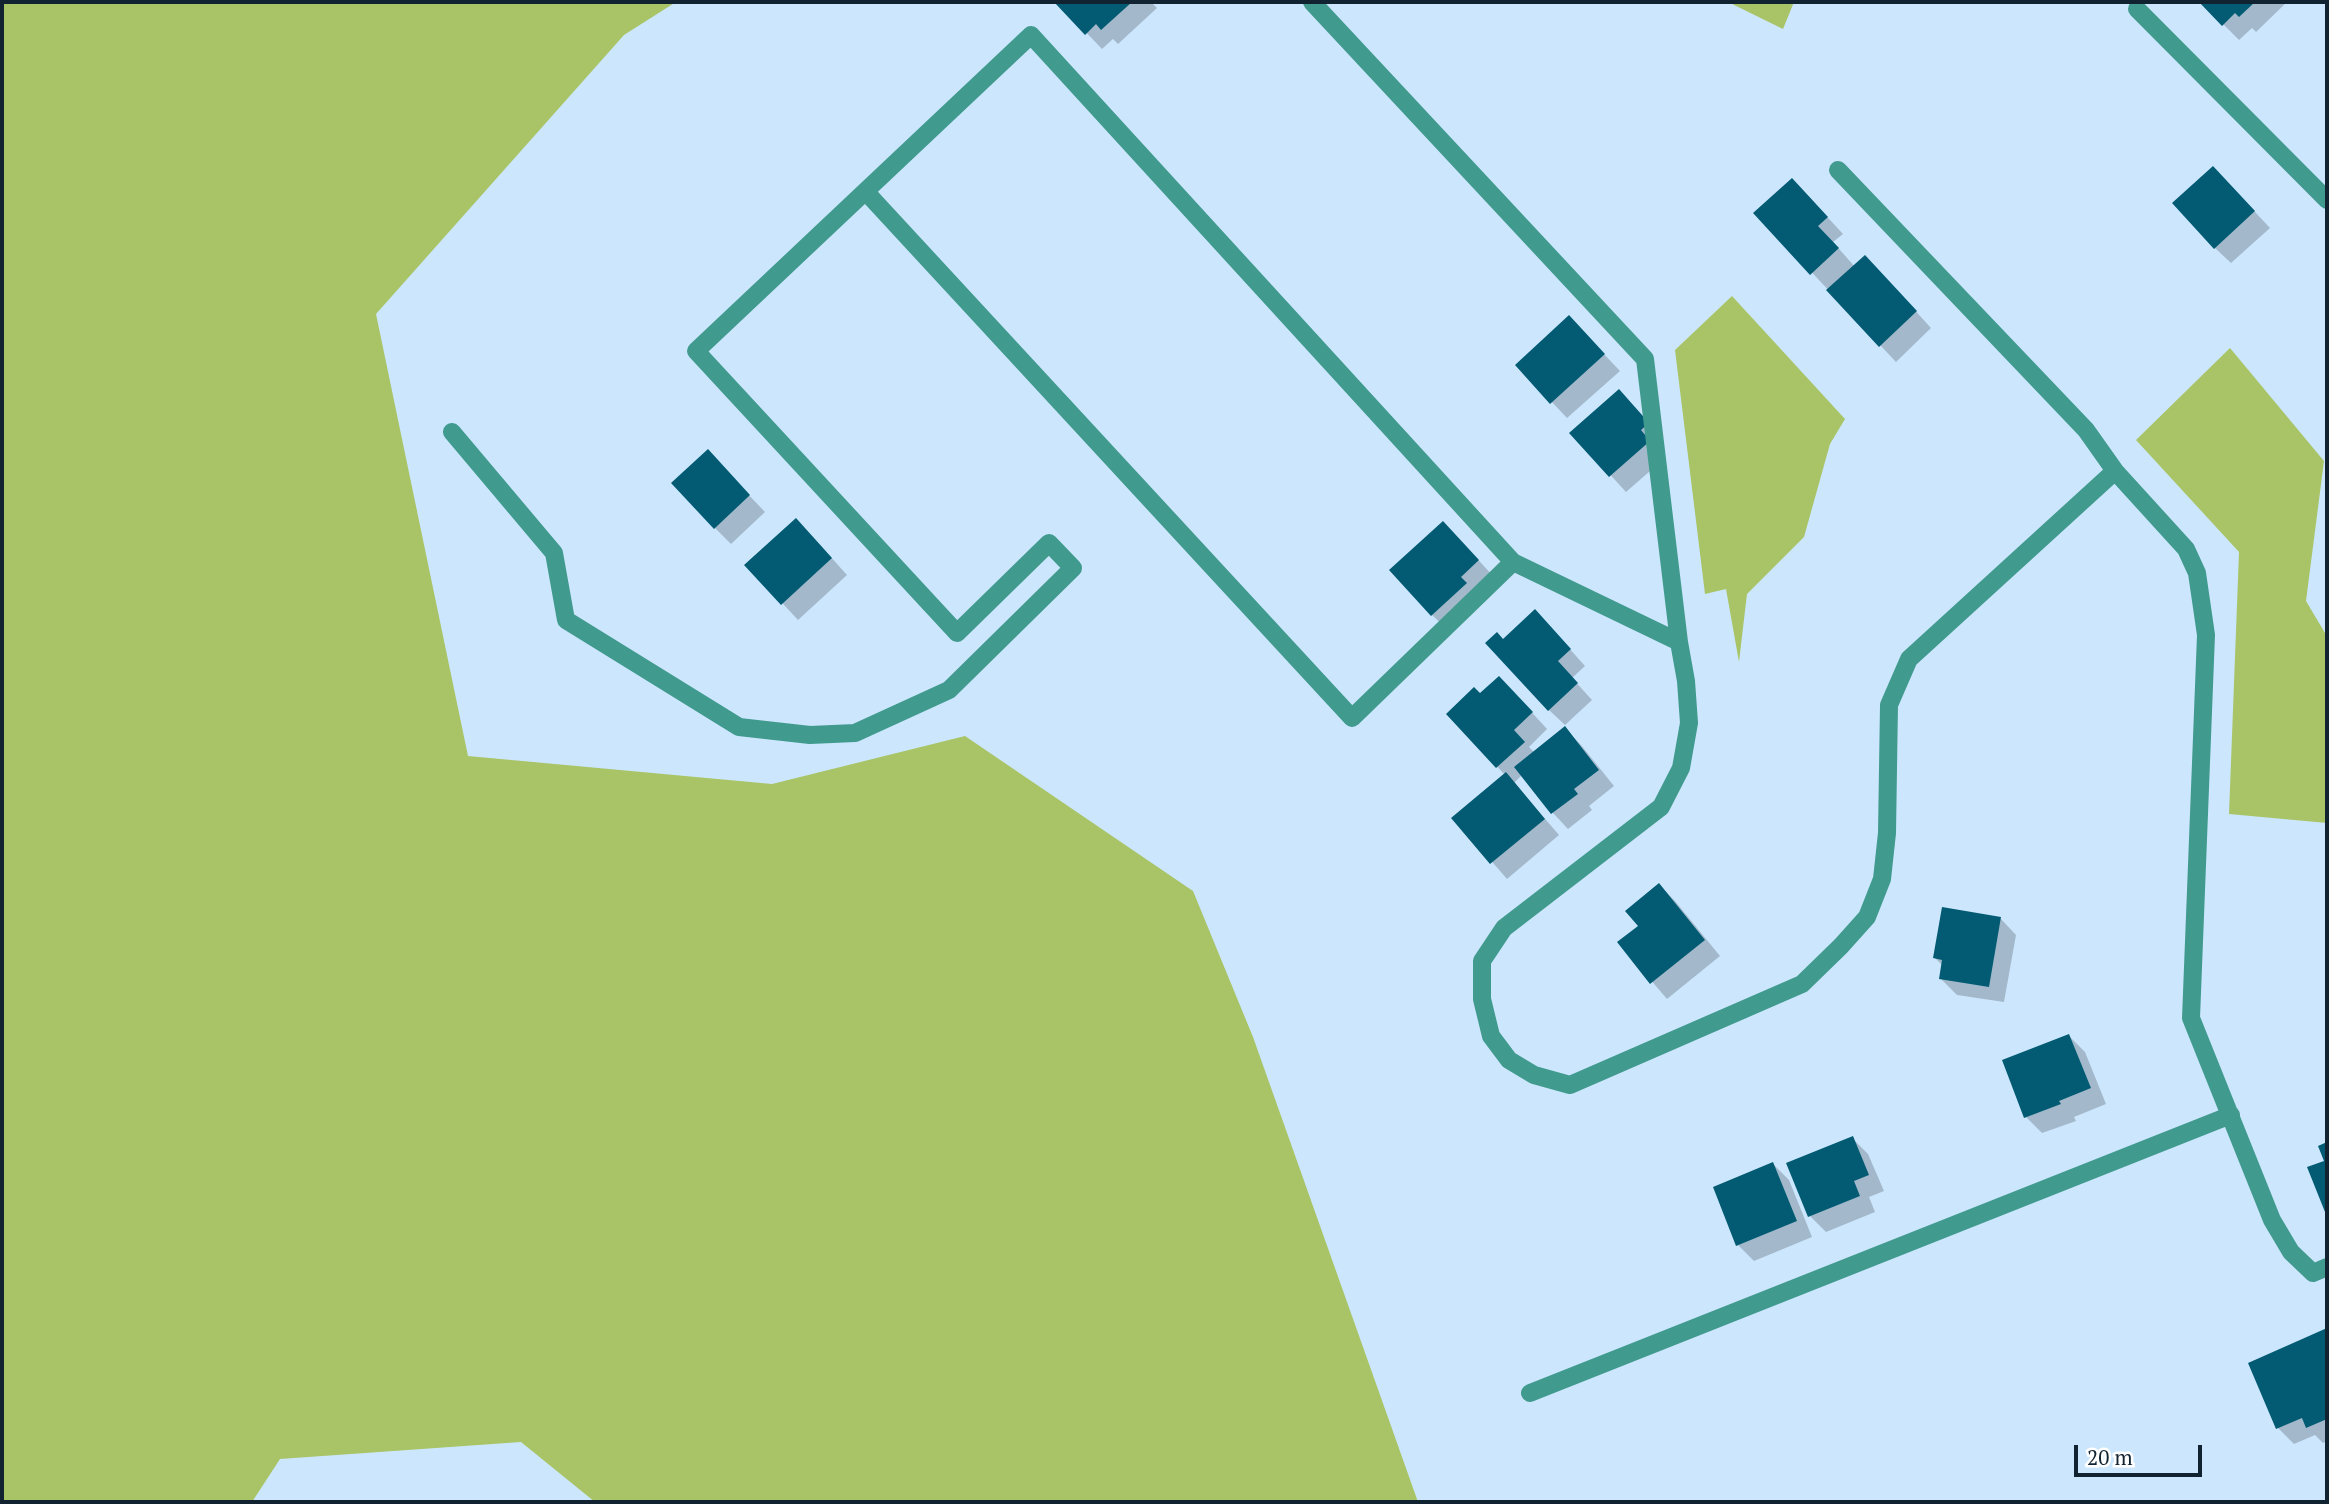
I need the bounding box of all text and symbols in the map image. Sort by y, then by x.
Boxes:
scale bar [2077,1430,2205,1474]
text: 20 m [2087,1443,2133,1471]

